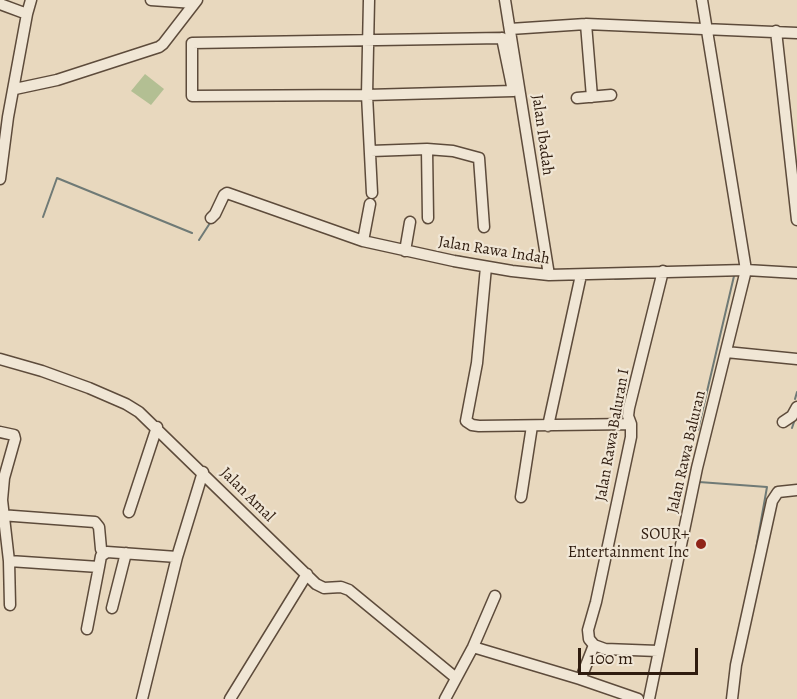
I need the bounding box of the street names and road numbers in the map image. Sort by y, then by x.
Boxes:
street label: Jalan Ibadah [527,93,557,177]
street label: Jalan Rawa Indah [437,233,551,269]
street label: Jalan Rawa Baluran I [592,367,634,503]
street label: Jalan Rawa Baluran [664,389,710,515]
street label: Jalan Amal [216,464,278,526]

